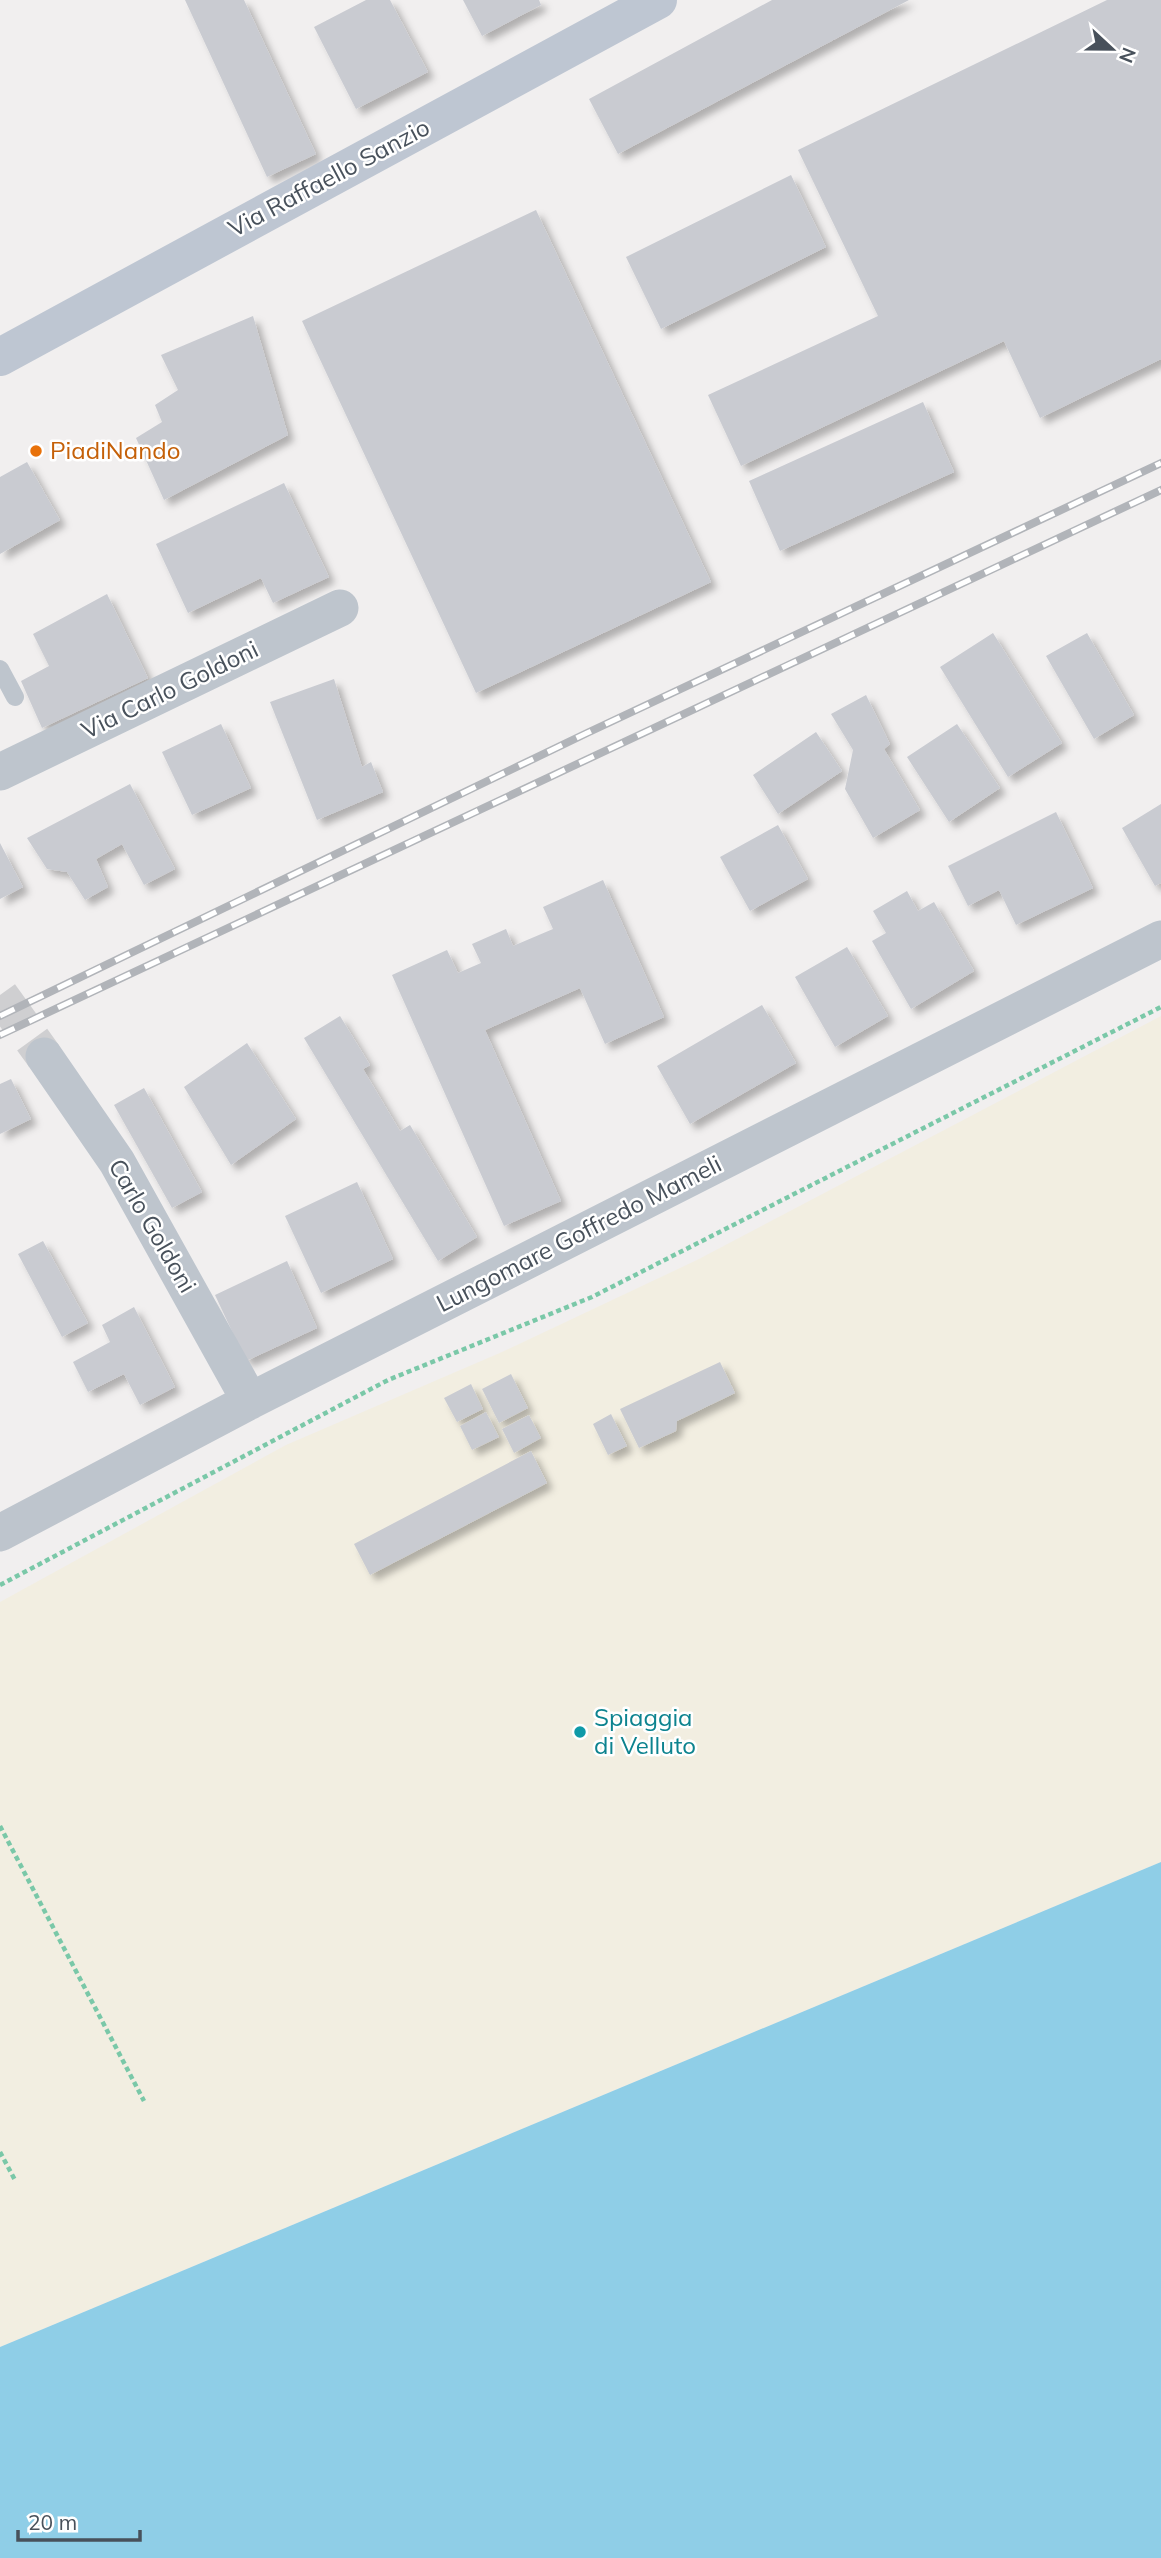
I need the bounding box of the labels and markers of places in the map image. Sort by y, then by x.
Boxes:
place label: PiadiNando [50,435,180,465]
marker: PiadiNando [28,443,44,459]
place label: Spiaggia di Velluto [594,1702,696,1760]
marker: Spiaggia di Velluto [572,1724,588,1740]

